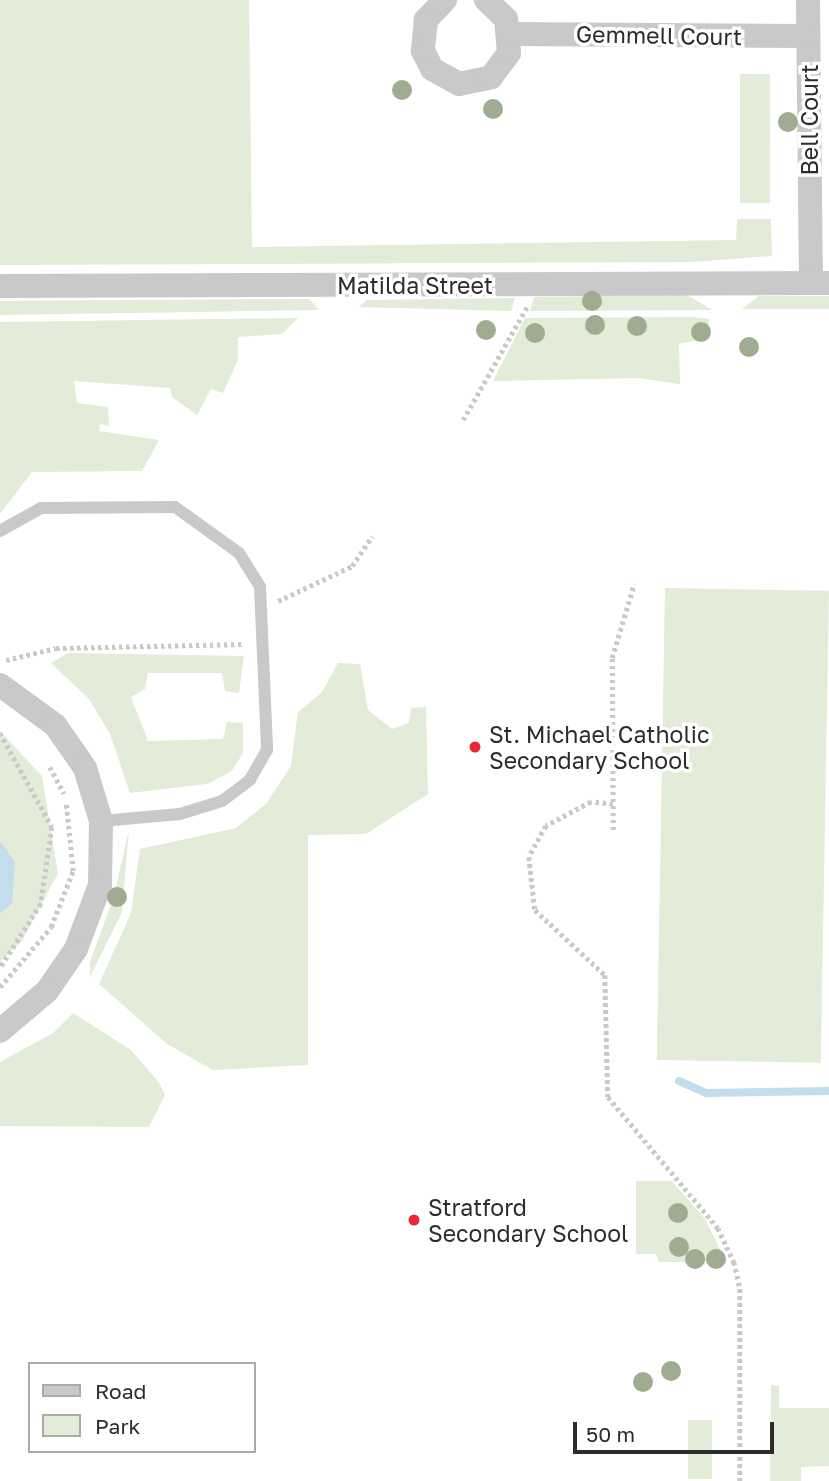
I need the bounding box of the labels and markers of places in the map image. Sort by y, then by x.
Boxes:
place label: St. Michael Catholic Secondary School [489,720,709,774]
marker: St. Michael Catholic Secondary School [467,739,483,755]
place label: Stratford Secondary School [428,1193,628,1247]
marker: Stratford Secondary School [406,1212,422,1228]

